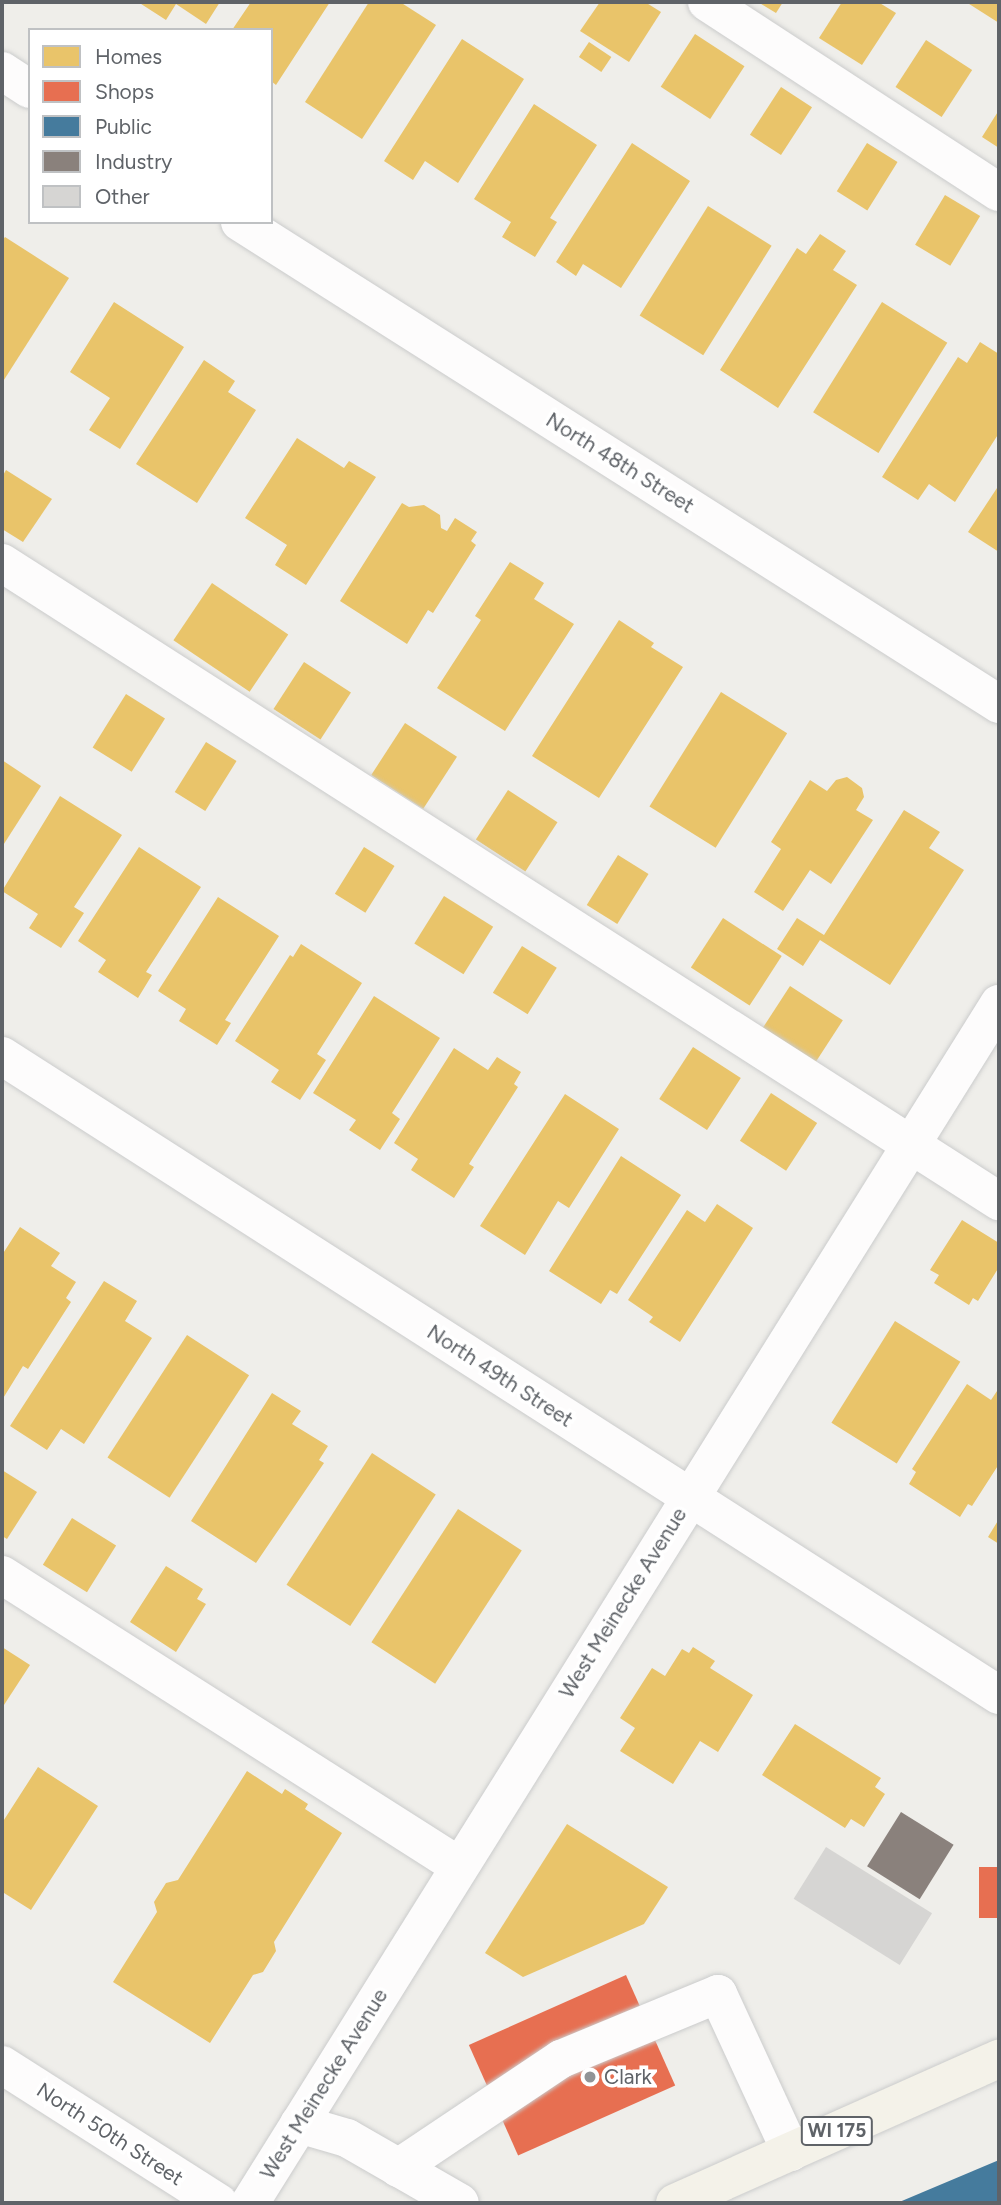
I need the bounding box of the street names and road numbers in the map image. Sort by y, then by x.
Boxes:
street label: North 48th Street [541,407,699,519]
street label: North 49th Street [422,1319,578,1433]
street label: West Meinecke Avenue [554,1503,692,1703]
street label: West Meinecke Avenue [255,1984,393,2184]
street label: North 50th Street [32,2077,188,2191]
road number: WI 175 [800,2116,874,2146]

